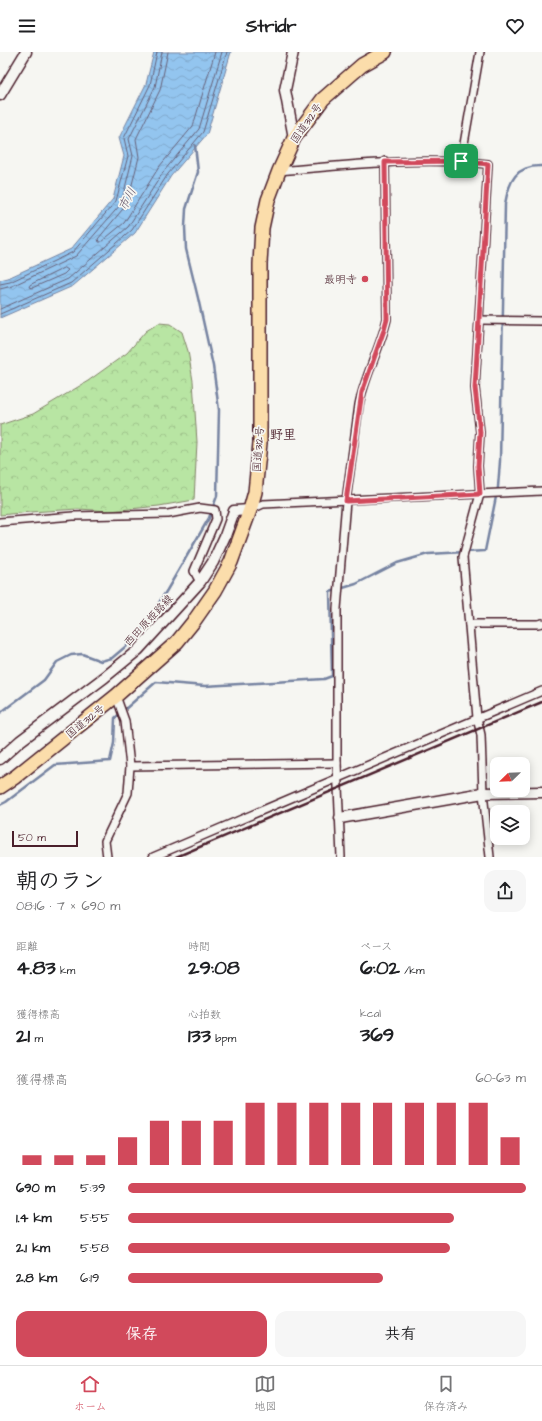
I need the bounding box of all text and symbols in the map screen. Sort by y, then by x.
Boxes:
text: Stridr [246,14,296,39]
icon: menu [16,15,38,37]
icon: heart [504,15,526,37]
street label: 国道312号 [287,100,326,147]
pin [444,144,478,178]
icon: arrive [450,150,472,172]
water label: 市川 [114,185,141,214]
place label: 最明寺 [324,272,357,287]
marker: 最明寺 [360,274,370,284]
street label: 国道312号 [249,425,268,473]
district label: 野里 [270,426,296,444]
street label: 西田原姫路線 [120,591,176,650]
street label: 国道312号 [63,701,108,742]
north arrow [490,757,530,797]
map controls [490,757,530,845]
button: layers [490,805,530,845]
scale bar [12,829,78,848]
text: 50 m [18,830,46,845]
text: 朝のラン [16,866,104,897]
button: share [484,870,526,912]
text: 08:16 · 7 × 690 m [16,897,120,915]
text: 距離 [16,939,38,954]
text: 時間 [188,939,210,954]
text: ペース [360,939,392,954]
text: 4.83 [16,954,56,982]
text: 29:08 [188,954,240,982]
text: 6:02 [360,954,400,982]
text: km [56,963,75,978]
text: /km [400,963,425,978]
text: kcal [360,1006,381,1021]
text: 獲得標高 [16,1007,60,1022]
text: 心拍数 [188,1007,221,1022]
text: 369 [360,1021,394,1049]
text: 21 [16,1022,30,1050]
text: 133 [188,1022,211,1050]
text: m [30,1031,43,1046]
text: bpm [211,1031,236,1046]
text: 60–63 m [476,1069,526,1087]
text: 獲得標高 [16,1071,68,1089]
text: 690 m [16,1179,55,1197]
text: 5:39 [80,1179,105,1197]
text: 1.4 km [16,1209,52,1227]
text: 5:55 [80,1209,110,1227]
text: 2.1 km [16,1239,50,1257]
text: 5:58 [80,1239,109,1257]
text: 2.8 km [16,1269,57,1287]
text: 6:19 [80,1269,99,1287]
button: 保存 [16,1311,267,1357]
button: 共有 [275,1311,526,1357]
tab: ホーム [74,1373,106,1414]
tab: 地図 [254,1373,276,1414]
tab: 保存済み [424,1373,468,1414]

